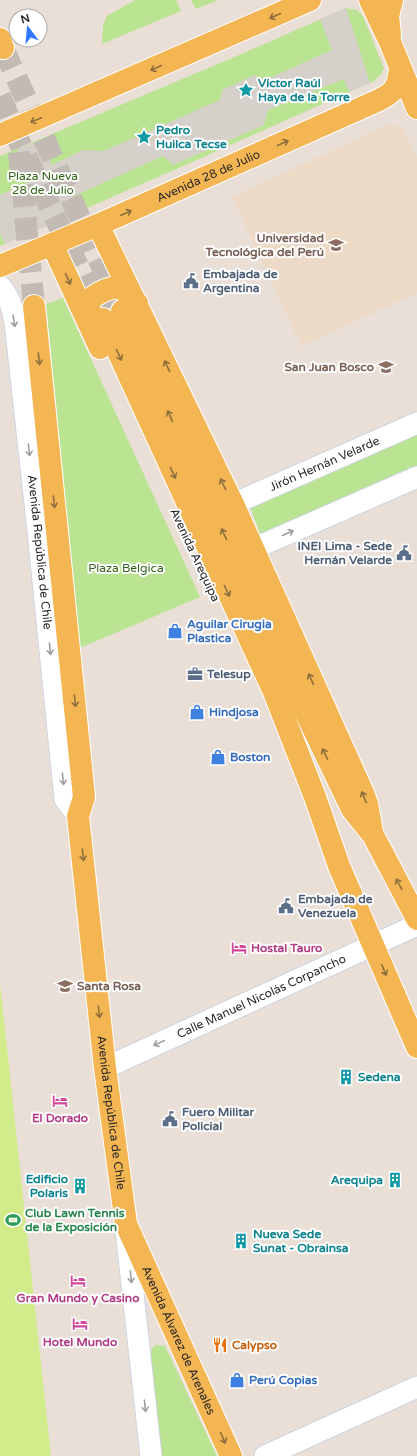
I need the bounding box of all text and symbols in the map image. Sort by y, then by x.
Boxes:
north arrow [8,8,48,48]
text: N [19,11,31,26]
one-way arrow [269,13,281,20]
one-way arrow [150,65,162,72]
place label: Víctor Raúl Haya de la Torre [258,76,350,105]
place icon: Víctor Raúl Haya de la Torre [237,81,255,99]
one-way arrow [31,116,43,124]
place label: Pedro Huilca Tecse [156,123,227,151]
place icon: Pedro Huilca Tecse [135,128,153,146]
one-way arrow [277,139,289,146]
street label: Avenida 28 de Julio [155,147,262,205]
park label: Plaza Nueva 28 de Julio [8,169,78,197]
one-way arrow [120,208,132,216]
place label: Universidad Tecnológica del Perú [204,231,324,260]
school or university icon: Universidad Tecnológica del Perú [327,236,345,254]
place label: Embajada de Argentina [203,267,278,296]
public building icon: Embajada de Argentina [182,272,200,290]
one-way arrow [65,273,72,285]
one-way arrow [11,314,19,327]
one-way arrow [116,348,123,360]
one-way arrow [35,352,43,365]
school or university icon: San Juan Bosco [377,358,395,376]
place label: San Juan Bosco [284,360,374,374]
one-way arrow [163,361,170,373]
one-way arrow [166,410,173,422]
street label: Jirón Hernán Velarde [267,433,382,494]
one-way arrow [25,443,33,456]
one-way arrow [170,467,177,479]
street label: Avenida República de Chile [25,474,55,630]
one-way arrow [219,478,226,490]
one-way arrow [50,495,58,508]
street label: Avenida Arequipa [167,506,223,604]
one-way arrow [220,528,227,540]
one-way arrow [282,529,294,536]
place label: INEI Lima - Sede Hernán Velarde [297,539,392,567]
public building icon: INEI Lima - Sede Hernán Velarde [395,544,413,562]
park label: Plaza Belgica [88,561,164,575]
one-way arrow [224,585,232,597]
place label: Aguilar Cirugia Plastica [187,617,272,645]
shop icon: Aguilar Cirugia Plastica [166,622,184,640]
one-way arrow [46,642,53,655]
office icon: Telesup [186,665,204,683]
place label: Telesup [206,667,251,682]
one-way arrow [307,673,314,685]
one-way arrow [71,694,78,707]
shop icon: Hindjosa [188,703,206,721]
place label: Hindjosa [209,705,259,720]
shop icon: Boston [209,748,227,766]
one-way arrow [321,748,328,760]
place label: Boston [230,750,270,764]
one-way arrow [59,772,66,785]
one-way arrow [360,792,368,804]
one-way arrow [79,848,87,861]
one-way arrow [395,879,403,891]
place label: Embajada de Venezuela [298,892,373,920]
public building icon: Embajada de Venezuela [277,897,295,915]
hotel icon: Hostal Tauro [230,939,248,957]
place label: Hostal Tauro [251,941,322,955]
street label: Calle Manuel Nicolás Corpancho [175,952,348,1041]
one-way arrow [380,963,388,975]
school or university icon: Santa Rosa [56,977,74,995]
place label: Santa Rosa [77,979,141,993]
one-way arrow [95,1005,103,1018]
street label: Avenida República de Chile [95,1035,128,1191]
one-way arrow [154,1040,166,1047]
building icon: Sedena [337,1068,355,1086]
place label: Sedena [358,1070,401,1084]
hotel icon: El Dorado [51,1092,69,1110]
place label: Fuero Militar Policial [182,1105,255,1133]
public building icon: Fuero Militar Policial [161,1110,179,1128]
place label: El Dorado [32,1111,88,1125]
building icon: Arequipa [386,1171,404,1189]
place label: Edificio Polaris [26,1172,68,1200]
place label: Arequipa [331,1173,383,1188]
building icon: Edificio Polaris [71,1177,89,1195]
place label: Club Lawn Tennis de la Exposición [25,1206,125,1235]
sports icon: Club Lawn Tennis de la Exposición [4,1211,22,1229]
place label: Nueva Sede Sunat - Obrainsa [253,1227,349,1255]
building icon: Nueva Sede Sunat - Obrainsa [232,1232,250,1250]
street label: Avenida Álvarez de Arenales [139,1264,218,1417]
one-way arrow [128,1270,135,1283]
hotel icon: Gran Mundo y Casino [69,1272,87,1290]
place label: Gran Mundo y Casino [17,1291,139,1306]
hotel icon: Hotel Mundo [71,1315,89,1333]
place label: Hotel Mundo [43,1335,117,1349]
restaurant icon: Calypso [211,1336,229,1354]
place label: Calypso [232,1338,277,1353]
shop icon: Perú Copias [228,1371,246,1389]
place label: Perú Copias [249,1373,317,1388]
one-way arrow [142,1399,149,1412]
one-way arrow [220,1431,227,1443]

